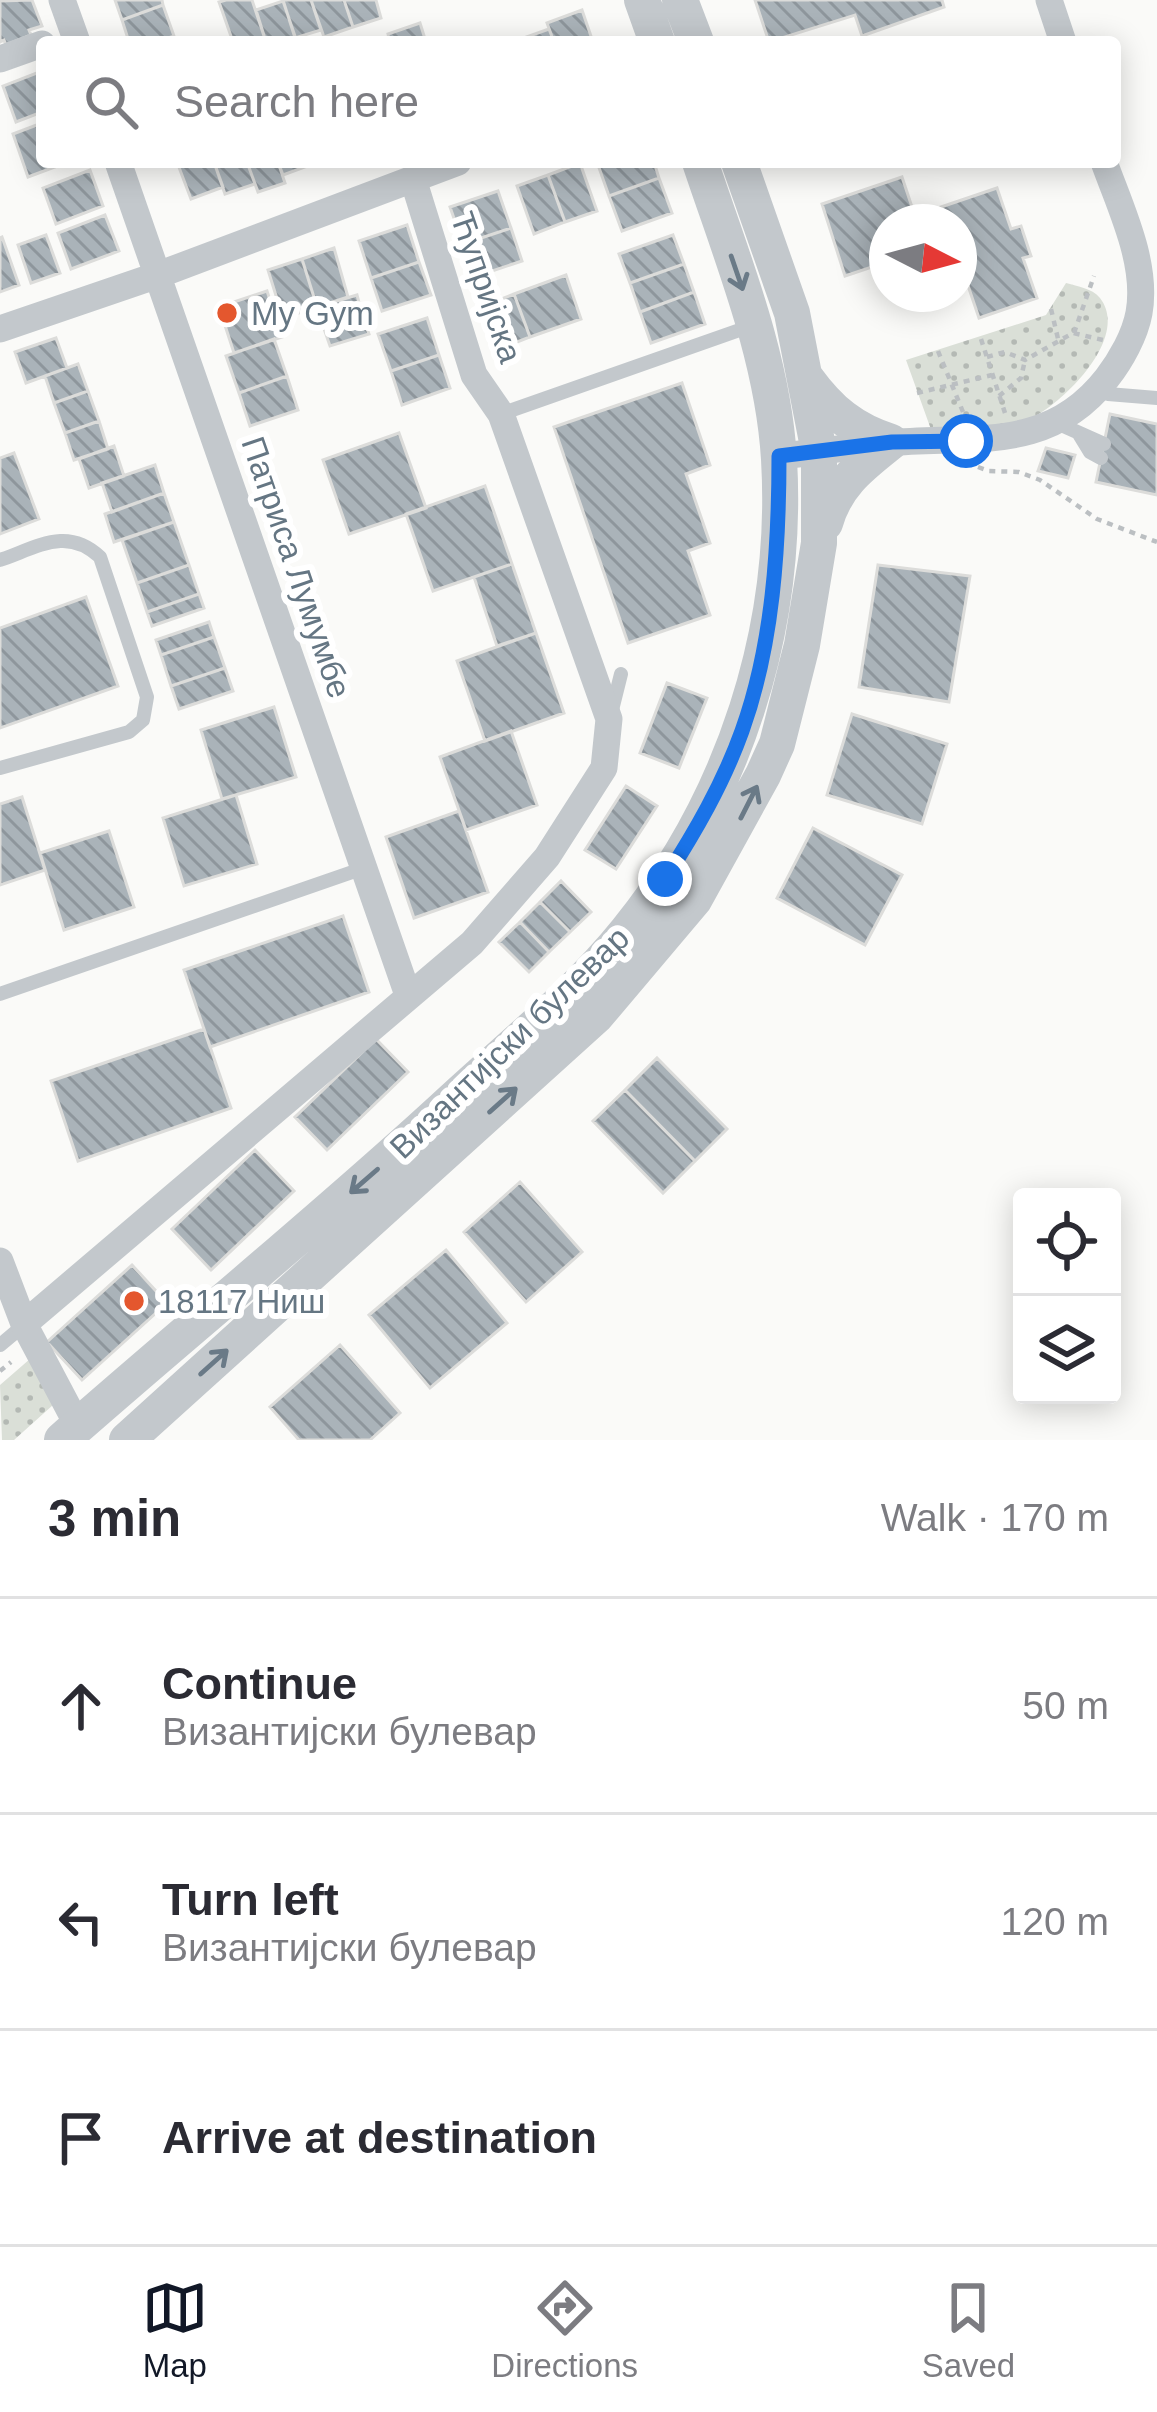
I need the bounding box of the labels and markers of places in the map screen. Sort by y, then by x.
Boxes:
place label: My Gym [251,295,374,332]
marker: My Gym [214,300,240,326]
place label: 18117 Ниш [158,1283,325,1320]
marker: 18117 Ниш [121,1288,147,1314]

